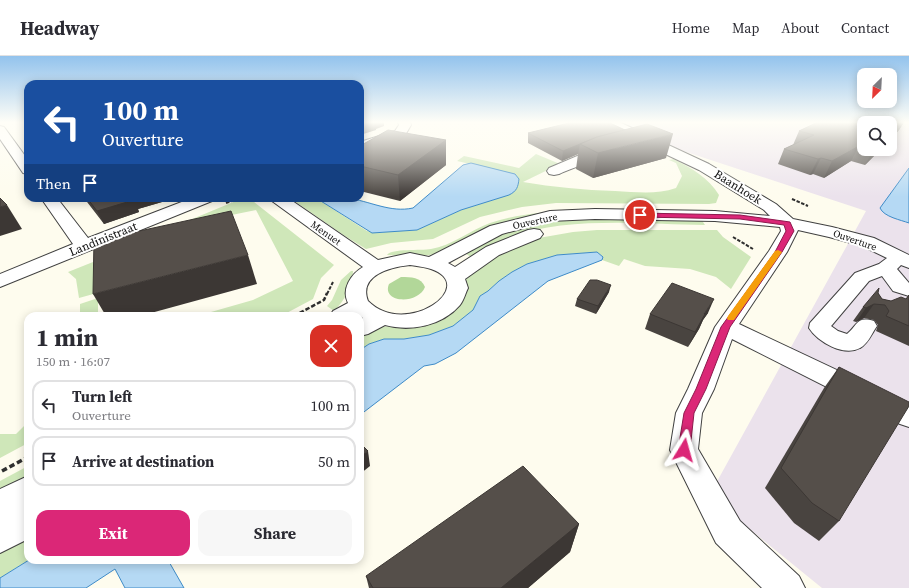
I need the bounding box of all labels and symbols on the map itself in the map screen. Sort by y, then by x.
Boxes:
north arrow [857,68,897,108]
street label: Baanhoek [711,166,765,208]
pin [623,198,657,232]
street label: Ouverture [511,210,559,232]
street label: Landinistraat [67,218,139,260]
street label: Menuet [308,218,344,249]
street label: Ouverture [831,226,879,254]
position arrow [663,429,705,471]

